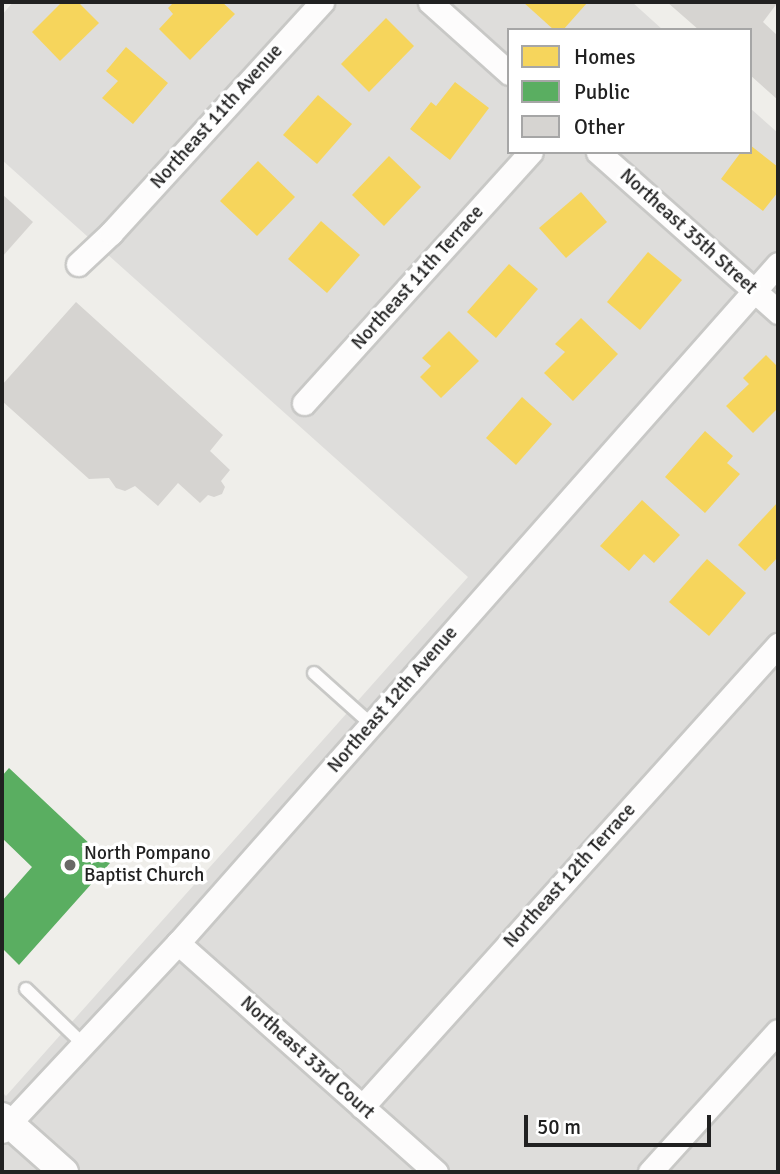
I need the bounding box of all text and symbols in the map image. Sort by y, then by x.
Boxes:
legend [507,28,752,154]
street label: Northeast 11th Avenue [146,40,288,194]
text: Homes [574,44,636,70]
text: Public [574,79,630,105]
text: Other [574,114,625,140]
street label: Northeast 35th Street [615,164,761,300]
street label: Northeast 11th Terrace [347,201,489,355]
street label: Northeast 12th Avenue [323,622,463,778]
street label: Northeast 12th Terrace [499,799,641,953]
place label: North Pompano Baptist Church [84,843,211,887]
marker: North Pompano Baptist Church [62,857,78,873]
street label: Northeast 33rd Court [235,992,379,1124]
scale bar [528,1100,715,1144]
text: 50 m [537,1114,581,1140]

